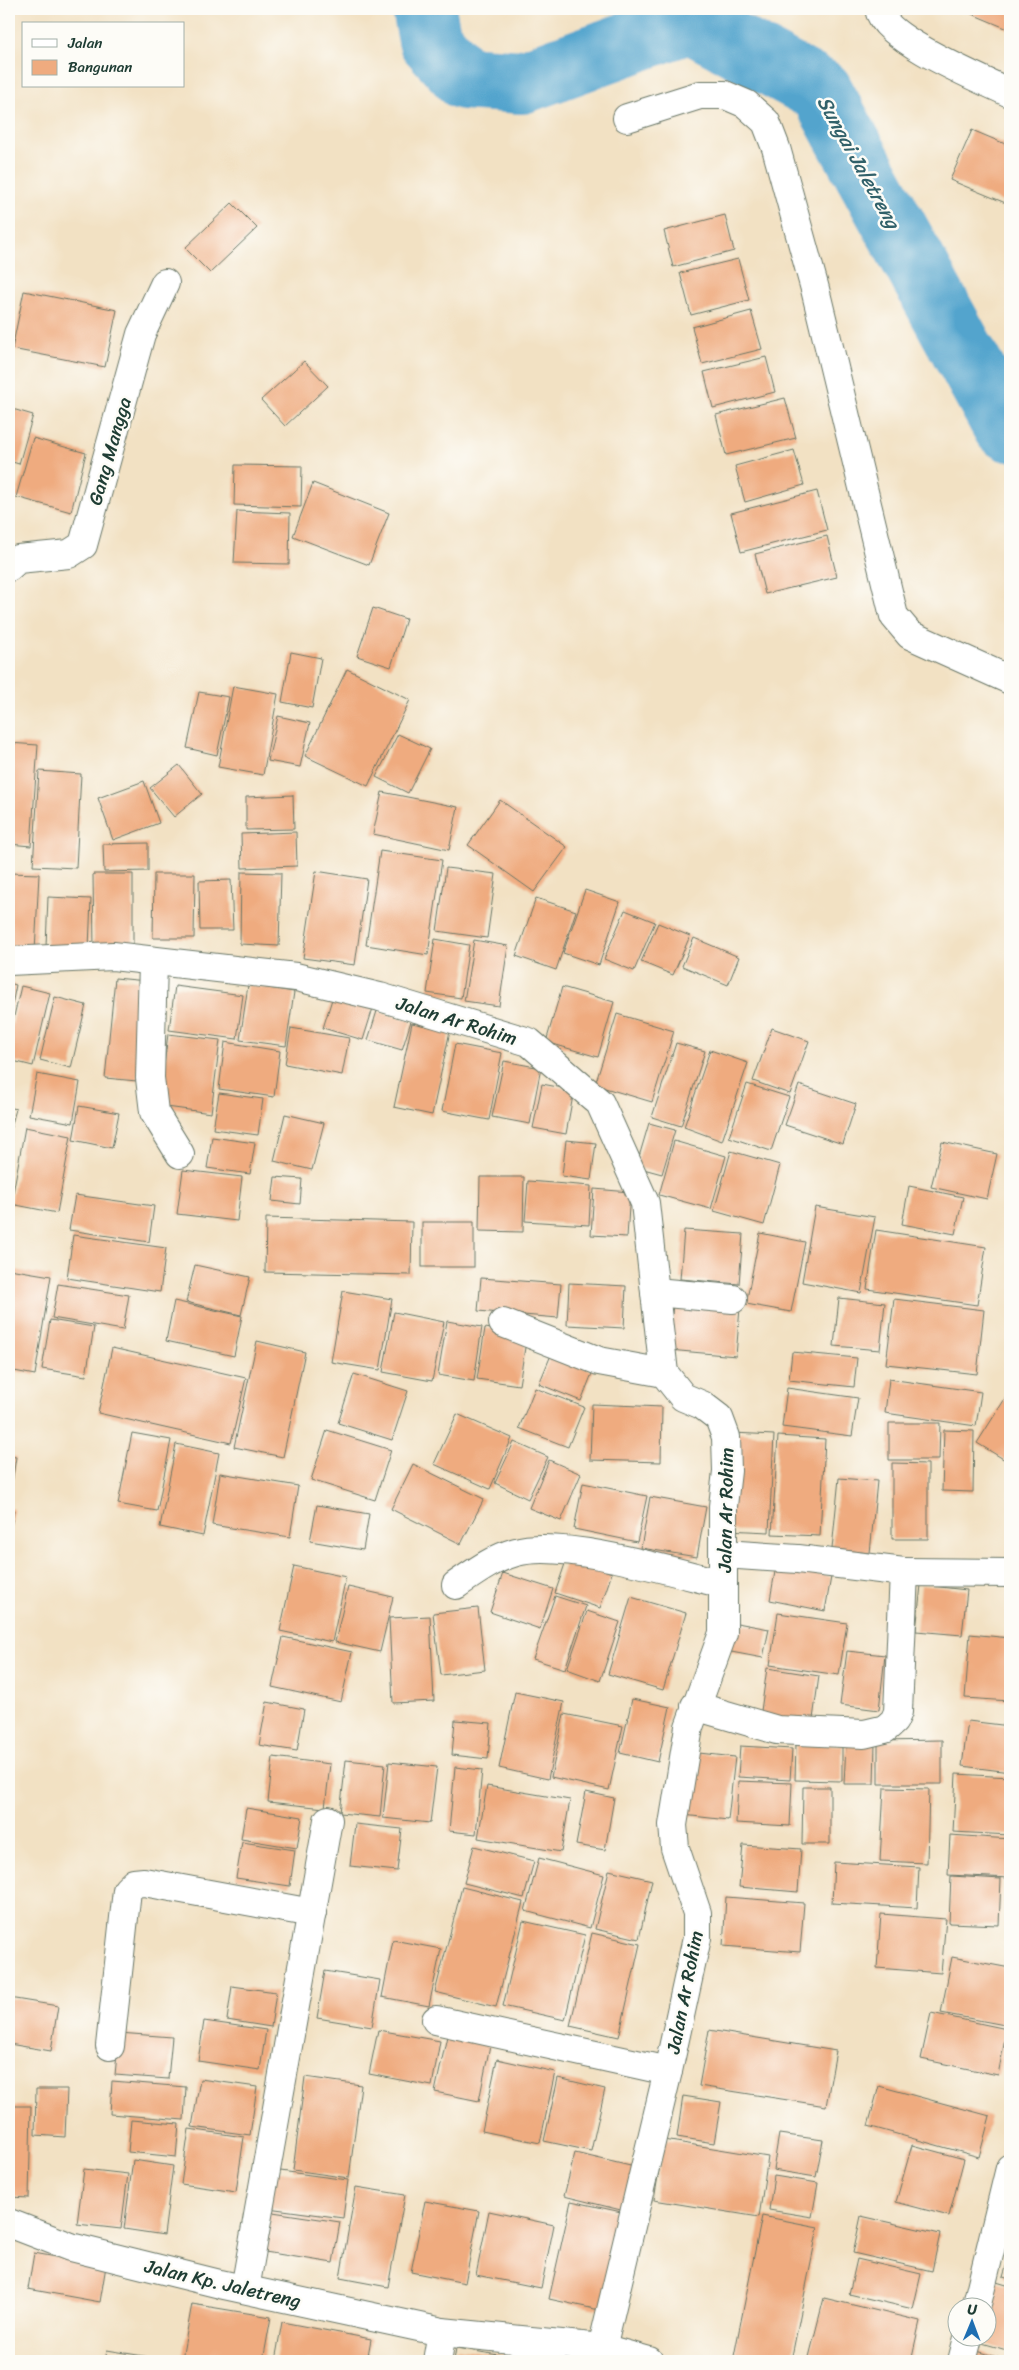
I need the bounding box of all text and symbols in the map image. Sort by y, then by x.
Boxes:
legend [22,22,185,88]
text: Jalan [67,30,102,56]
text: Bangunan [68,54,132,80]
water label: Sungai Jaletreng [807,89,911,237]
street label: Gang Mangga [78,393,141,509]
street label: Jalan Ar Rohim [391,986,521,1054]
street label: Jalan Ar Rohim [708,1447,743,1574]
street label: Jalan Ar Rohim [656,1928,713,2057]
street label: Jalan Kp. Jaletreng [140,2249,305,2318]
text: U [967,2297,978,2322]
north arrow [946,2298,996,2348]

